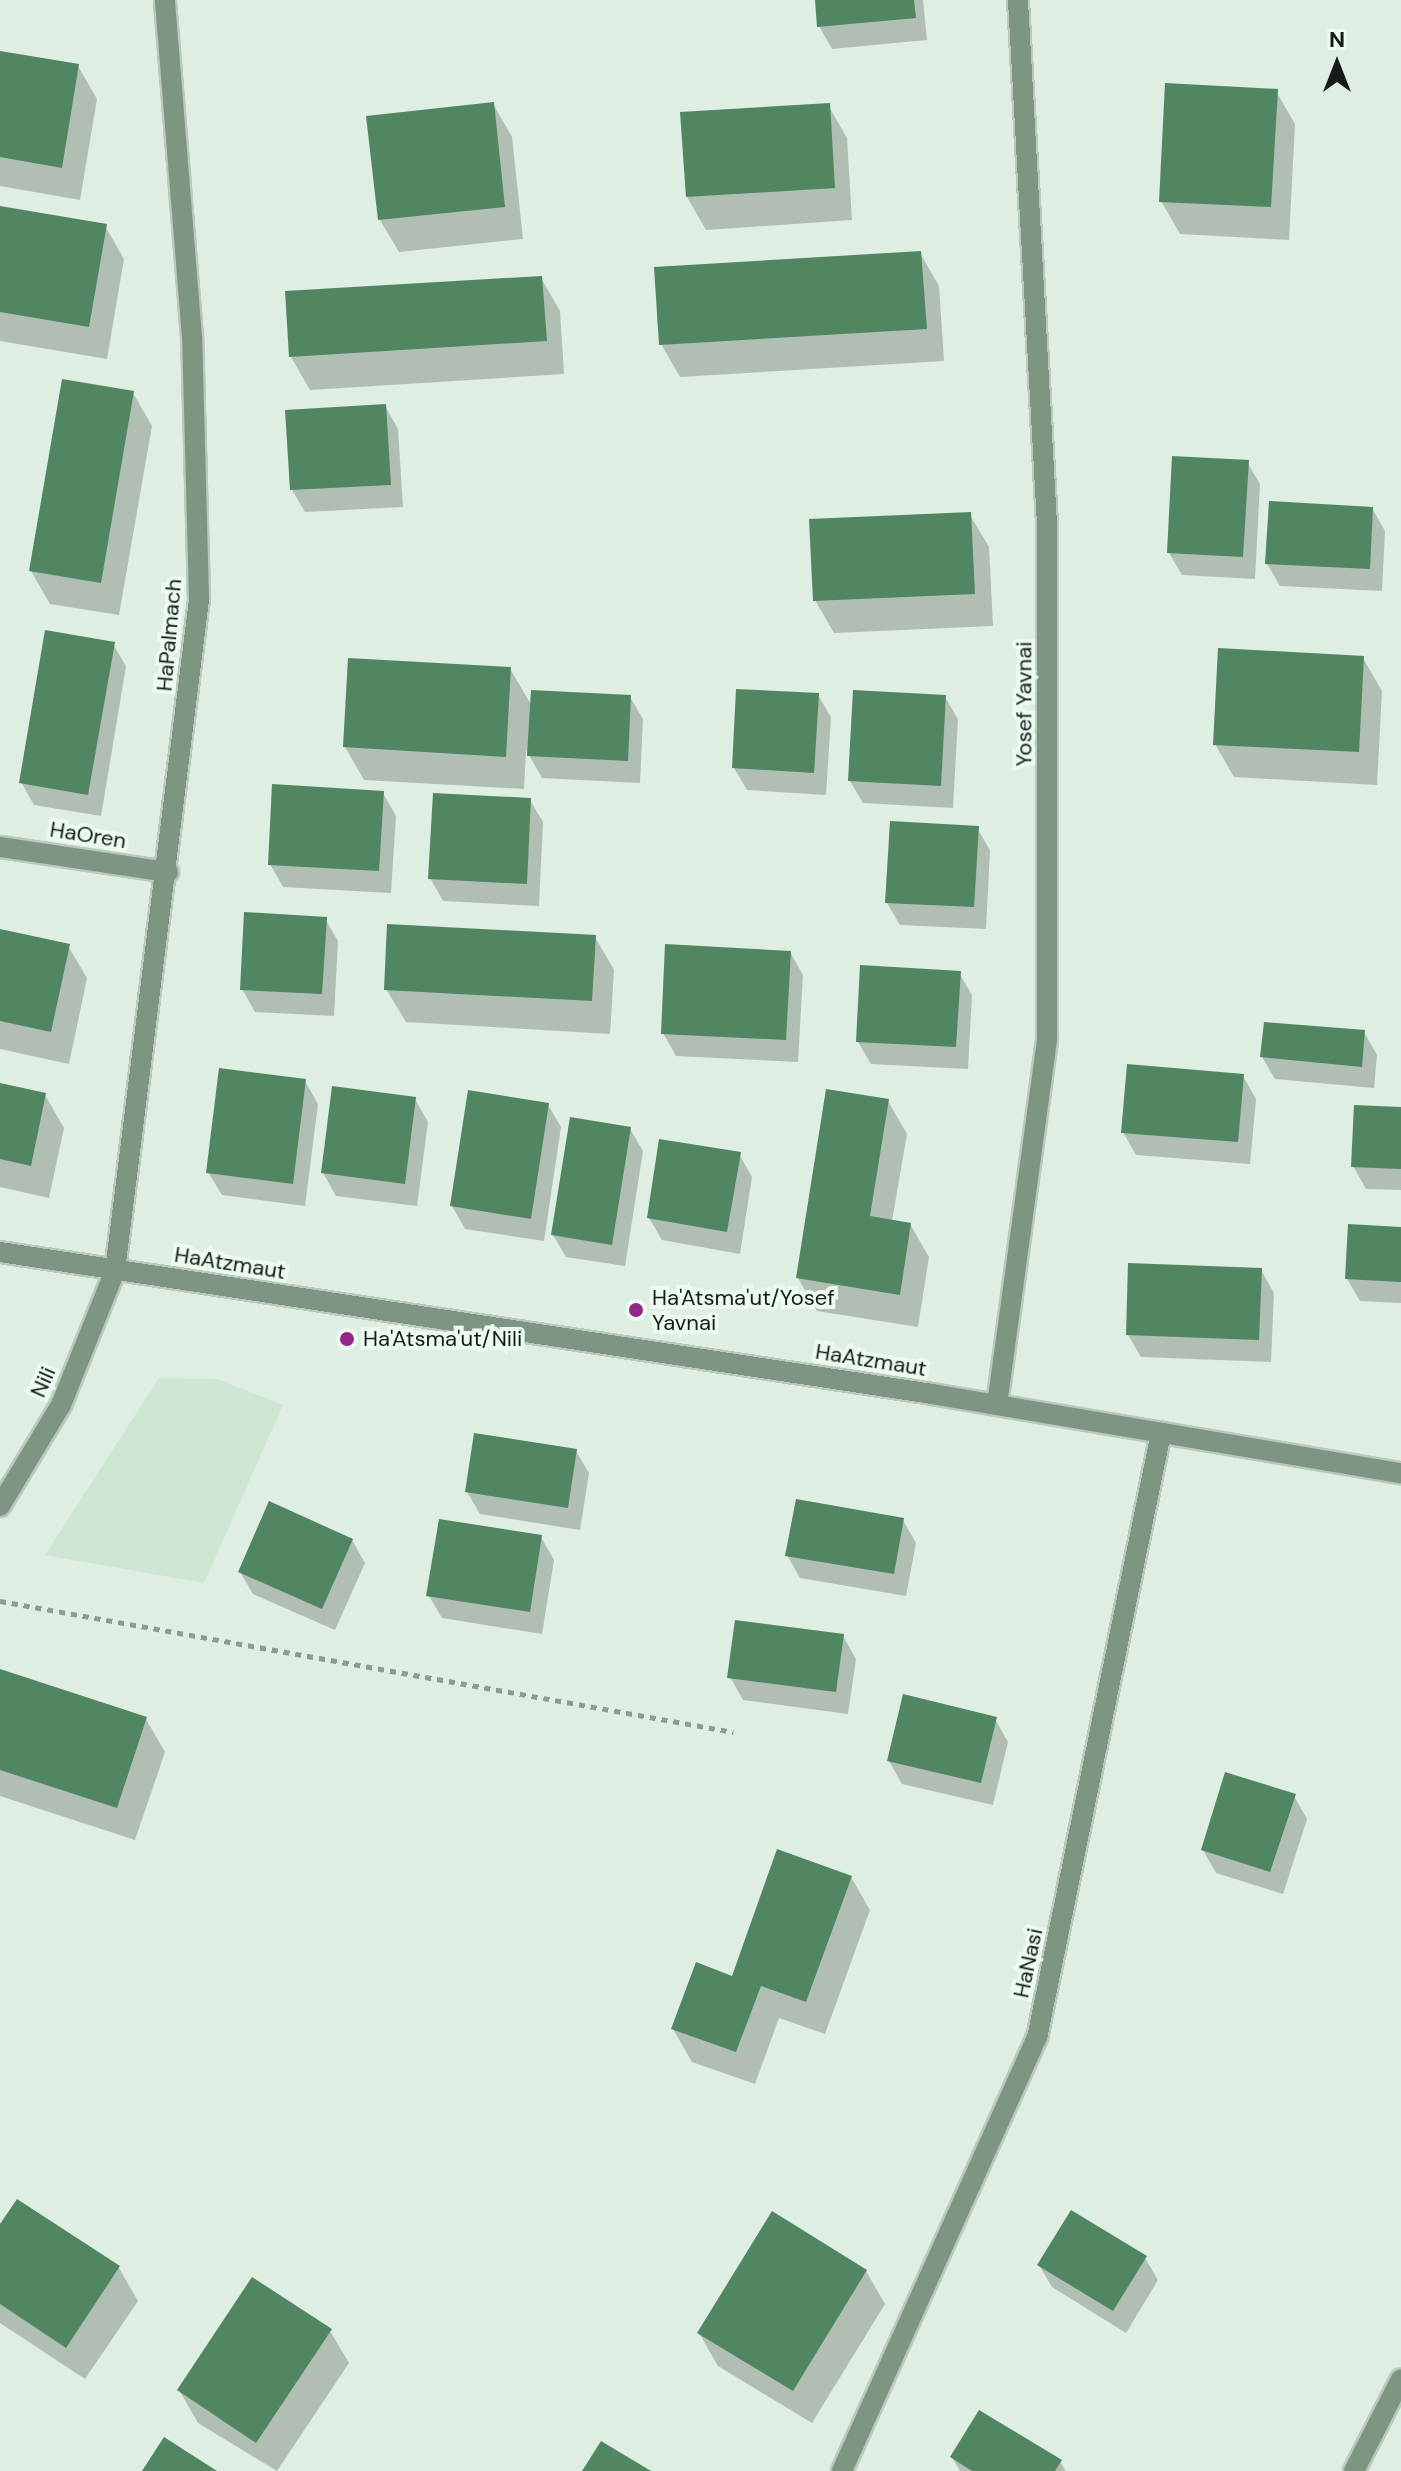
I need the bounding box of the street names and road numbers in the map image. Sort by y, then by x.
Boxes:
street label: HaPalmach [151,578,187,692]
street label: Yosef Yavnai [1011,642,1037,766]
street label: HaOren [48,816,128,854]
street label: HaAtzmaut [173,1241,287,1285]
street label: HaAtzmaut [814,1338,928,1382]
street label: Nili [25,1363,61,1401]
street label: HaNasi [1008,1926,1048,2000]

